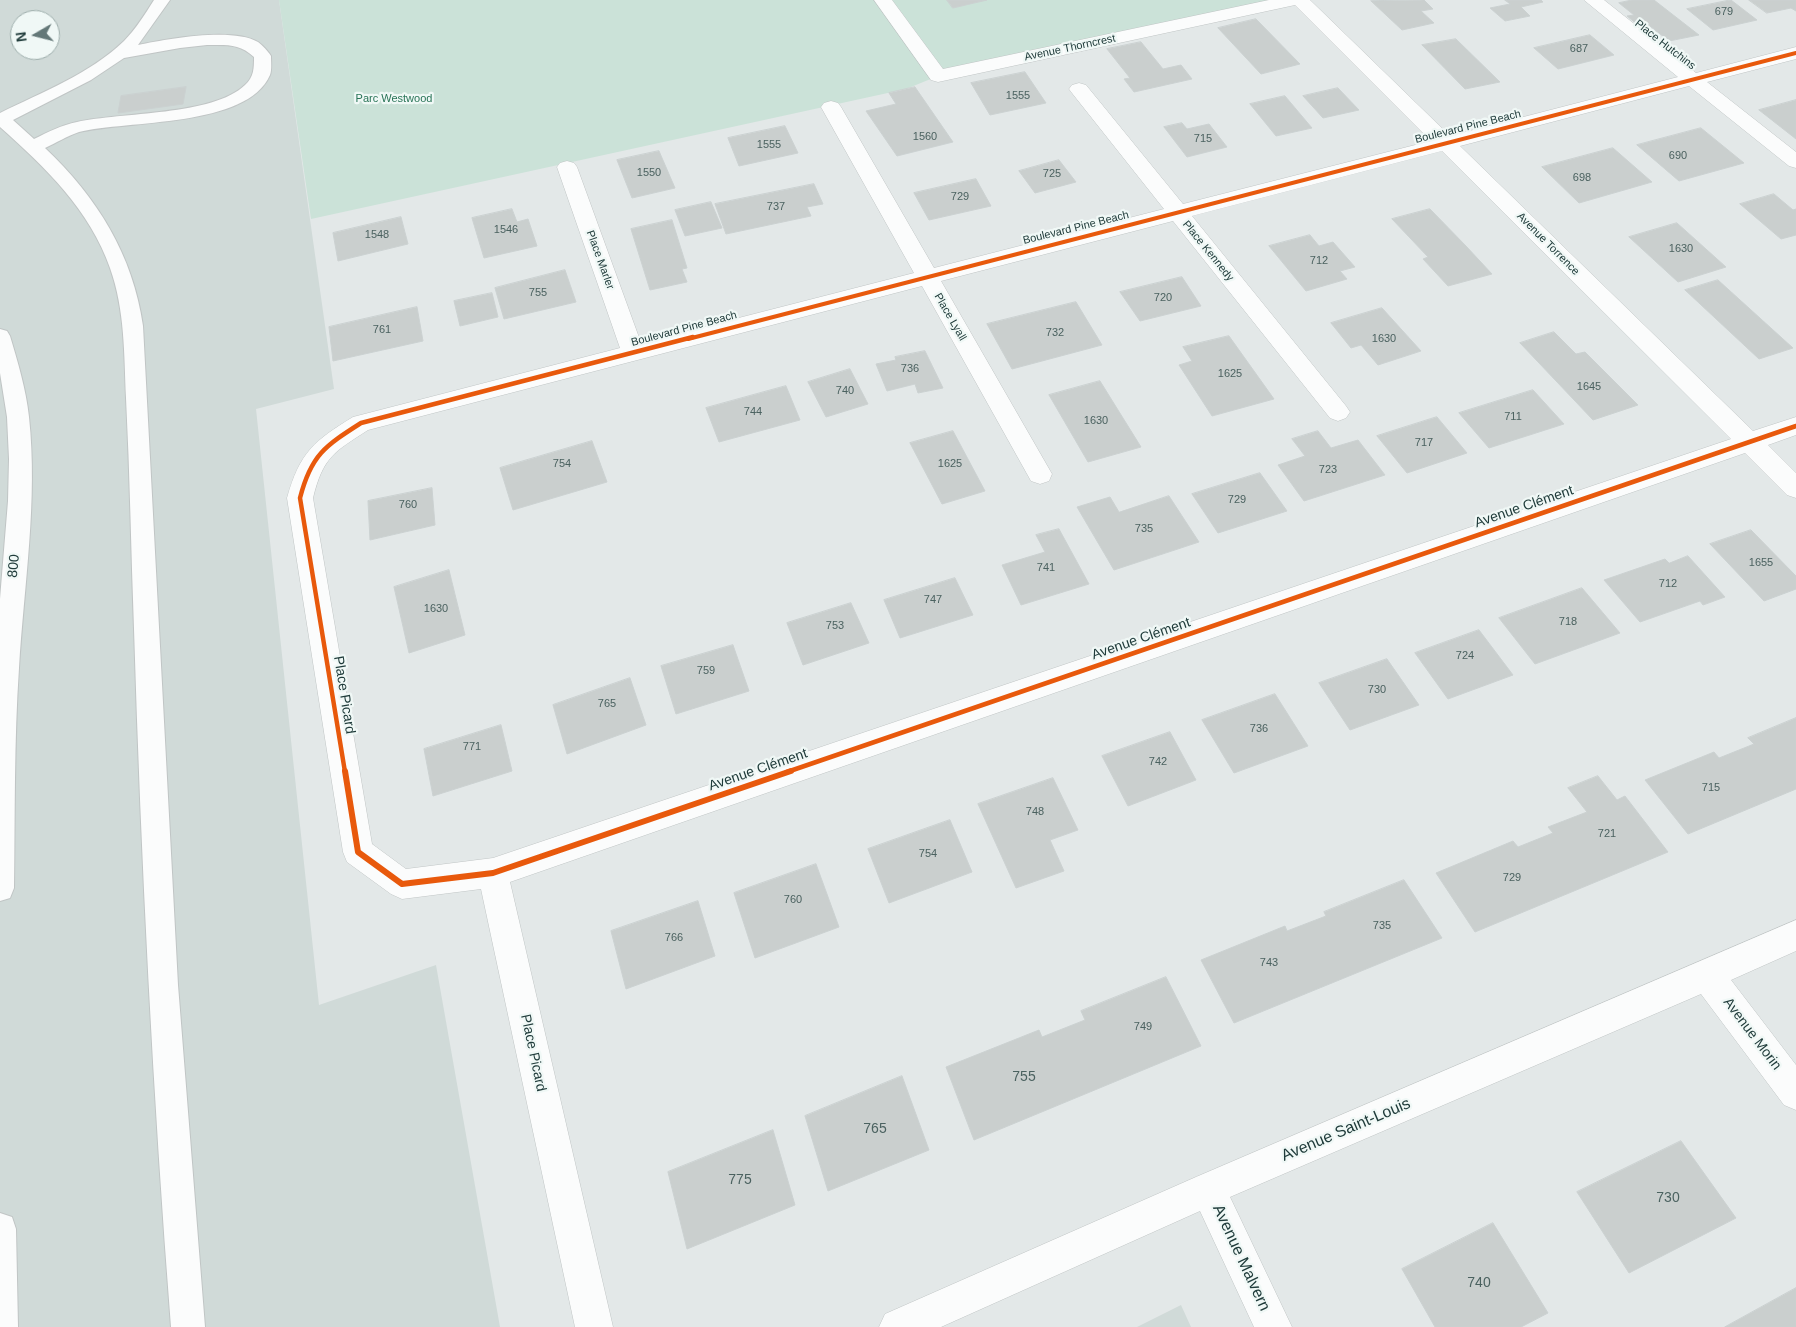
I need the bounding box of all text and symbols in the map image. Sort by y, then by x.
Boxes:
house number: 679 [1715,5,1733,19]
north arrow [10,10,60,60]
street label: Place Hutchins [1632,17,1698,73]
text: N [13,31,30,43]
street label: Avenue Thorncrest [1023,32,1117,64]
house number: 687 [1570,42,1588,56]
house number: 1555 [1006,89,1030,103]
park label: Parc Westwood [356,92,432,106]
street label: Boulevard Pine Beach [1414,107,1522,147]
house number: 1560 [913,130,937,144]
house number: 715 [1194,132,1212,146]
house number: 1555 [757,138,781,152]
house number: 690 [1669,149,1687,163]
house number: 1550 [637,166,661,180]
house number: 725 [1043,167,1061,181]
house number: 698 [1573,171,1591,185]
house number: 729 [951,190,969,204]
house number: 737 [767,200,785,214]
street label: Boulevard Pine Beach [1022,208,1130,248]
street label: Avenue Torrence [1514,210,1582,278]
street label: Place Kennedy [1180,218,1236,284]
house number: 1546 [494,223,518,237]
house number: 1548 [365,228,389,242]
street label: Place Marler [583,229,617,291]
house number: 1630 [1669,242,1693,256]
house number: 712 [1310,254,1328,268]
house number: 755 [529,286,547,300]
street label: Place Lyall [931,291,969,343]
house number: 720 [1154,291,1172,305]
street label: Boulevard Pine Beach [630,309,738,349]
house number: 761 [373,323,391,337]
house number: 732 [1046,326,1064,340]
house number: 1630 [1372,332,1396,346]
house number: 736 [901,362,919,376]
house number: 1625 [1218,367,1242,381]
house number: 1645 [1577,380,1601,394]
house number: 740 [836,384,854,398]
house number: 744 [744,405,762,419]
house number: 711 [1504,410,1522,424]
house number: 1630 [1084,414,1108,428]
house number: 717 [1415,436,1433,450]
house number: 754 [553,457,571,471]
house number: 1625 [938,457,962,471]
house number: 723 [1319,463,1337,477]
street label: Avenue Clément [1472,482,1576,532]
house number: 729 [1228,493,1246,507]
house number: 760 [399,498,417,512]
house number: 735 [1135,522,1153,536]
street label: 800 [5,554,23,578]
house number: 1655 [1749,556,1773,570]
house number: 741 [1037,561,1055,575]
house number: 712 [1659,577,1677,591]
house number: 747 [924,593,942,607]
house number: 1630 [424,602,448,616]
street label: Avenue Clément [1089,614,1193,664]
house number: 718 [1559,615,1577,629]
house number: 753 [826,619,844,633]
house number: 724 [1456,649,1474,663]
street label: Place Picard [330,655,358,735]
house number: 759 [697,664,715,678]
house number: 730 [1368,683,1386,697]
house number: 765 [598,697,616,711]
house number: 736 [1250,722,1268,736]
house number: 771 [463,740,481,754]
street label: Avenue Clément [706,745,810,795]
house number: 742 [1149,755,1167,769]
house number: 715 [1702,781,1720,795]
house number: 748 [1026,805,1044,819]
house number: 721 [1598,827,1616,841]
house number: 754 [919,847,937,861]
house number: 729 [1503,871,1521,885]
house number: 760 [784,893,802,907]
house number: 735 [1373,919,1391,933]
house number: 766 [665,931,683,945]
house number: 743 [1260,956,1278,970]
street label: Avenue Morin [1719,995,1785,1073]
street label: Place Picard [517,1013,549,1093]
house number: 749 [1134,1020,1152,1034]
house number: 755 [1012,1069,1036,1085]
street label: Avenue Saint-Louis [1279,1094,1413,1166]
house number: 765 [863,1121,887,1137]
house number: 775 [728,1172,752,1188]
house number: 730 [1656,1190,1680,1206]
street label: Avenue Malvern [1208,1202,1274,1314]
house number: 740 [1467,1275,1491,1291]

